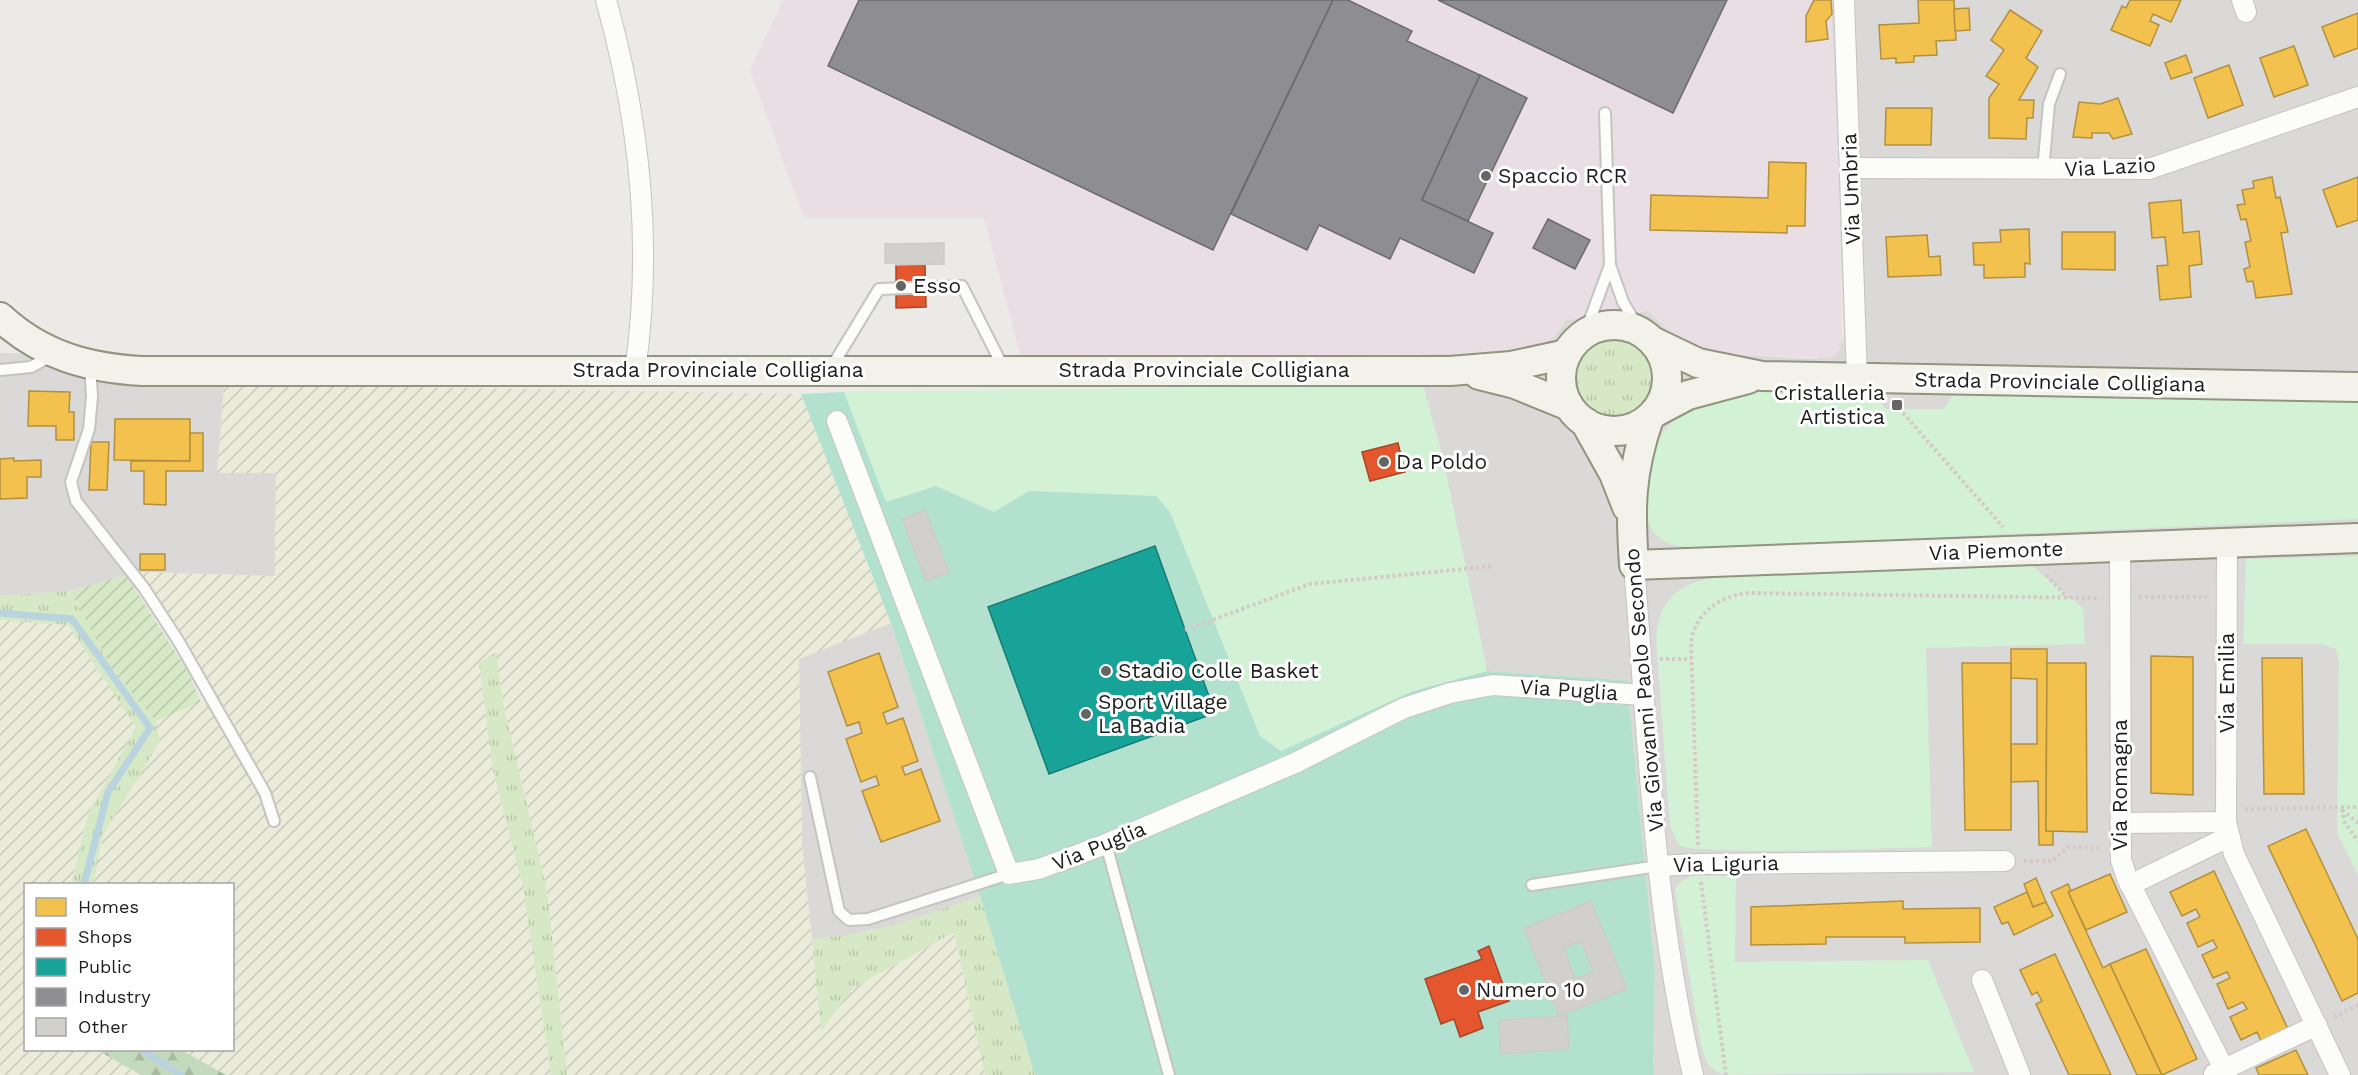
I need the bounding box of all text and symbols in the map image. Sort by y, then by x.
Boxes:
street label: Via Umbria [1836,133,1865,245]
street label: Via Lazio [2064,152,2156,181]
place label: Spaccio RCR [1498,163,1628,188]
marker: Spaccio RCR [1479,169,1493,183]
place label: Esso [913,273,961,298]
marker: Esso [894,279,908,293]
street label: Strada Provinciale Colligiana [572,357,864,382]
street label: Strada Provinciale Colligiana [1058,357,1350,382]
street label: Strada Provinciale Colligiana [1914,366,2206,397]
place label: Cristalleria Artistica [1774,380,1885,429]
marker: Cristalleria Artistica [1890,398,1904,412]
place label: Da Poldo [1396,449,1487,474]
marker: Da Poldo [1377,455,1391,469]
street label: Via Piemonte [1928,536,2064,565]
street label: Via Giovanni Paolo Secondo [1619,547,1668,833]
street label: Via Emilia [2214,633,2239,733]
place label: Stadio Colle Basket [1118,658,1319,683]
marker: Stadio Colle Basket [1099,664,1113,678]
street label: Via Puglia [1519,674,1619,705]
place label: Sport Village La Badia [1098,689,1228,738]
marker: Sport Village La Badia [1079,707,1093,721]
street label: Via Romagna [2107,719,2132,851]
street label: Via Puglia [1048,815,1149,876]
street label: Via Liguria [1673,850,1779,877]
legend [24,883,234,1051]
text: Homes [78,896,139,917]
text: Shops [78,926,132,947]
text: Public [78,956,132,977]
place label: Numero 10 [1476,977,1585,1002]
marker: Numero 10 [1457,983,1471,997]
text: Industry [78,986,151,1007]
text: Other [78,1016,128,1037]

